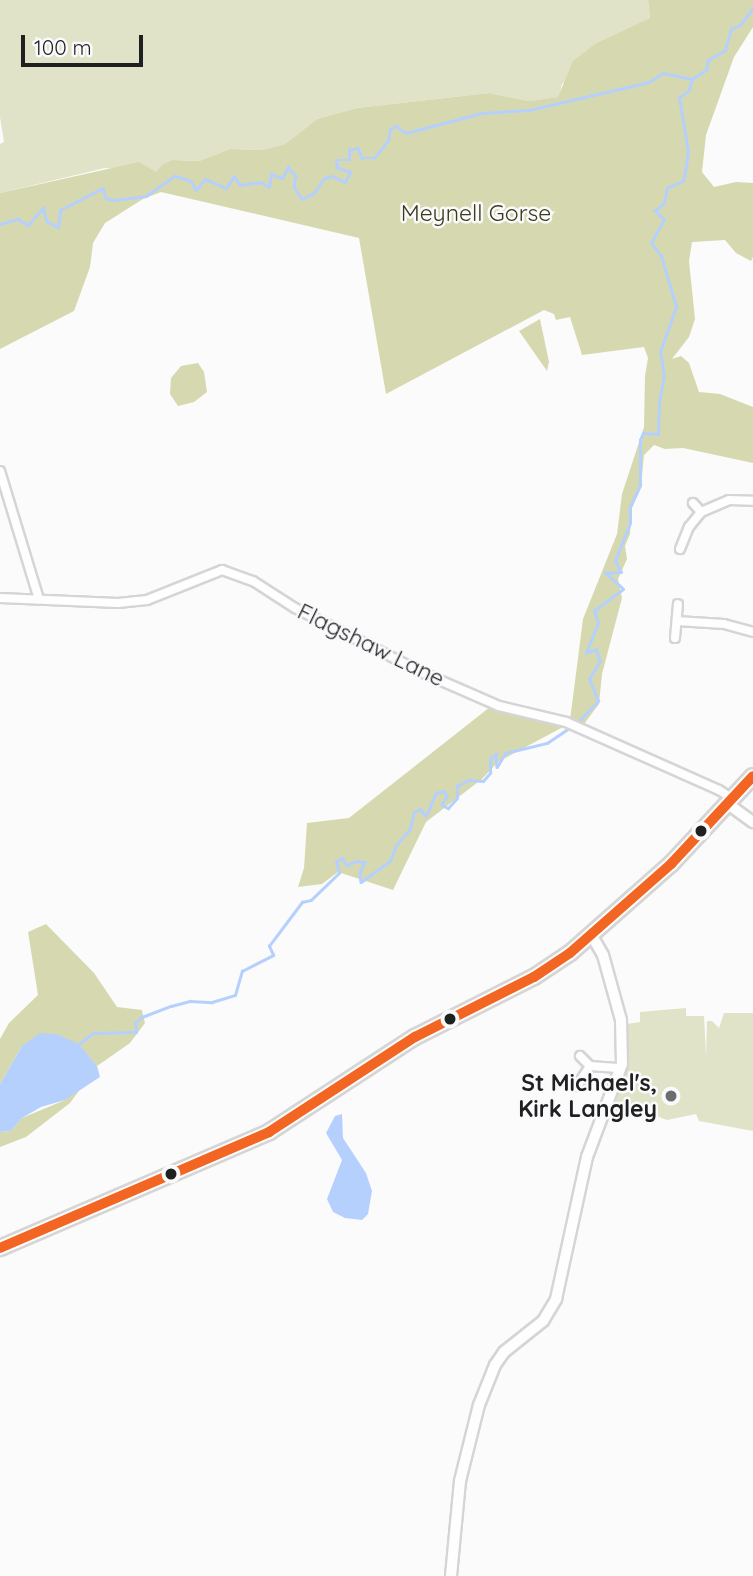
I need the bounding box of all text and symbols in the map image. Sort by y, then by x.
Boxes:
scale bar [24,21,147,65]
text: 100 m [34,34,92,60]
park label: Meynell Gorse [401,199,551,227]
street label: Flagshaw Lane [293,598,449,692]
unlabelled marker [694,824,708,838]
unlabelled marker [443,1012,457,1026]
place label: St Michael's, Kirk Langley [518,1069,657,1123]
marker: St Michael's, Kirk Langley [663,1088,679,1104]
unlabelled marker [164,1167,178,1181]

